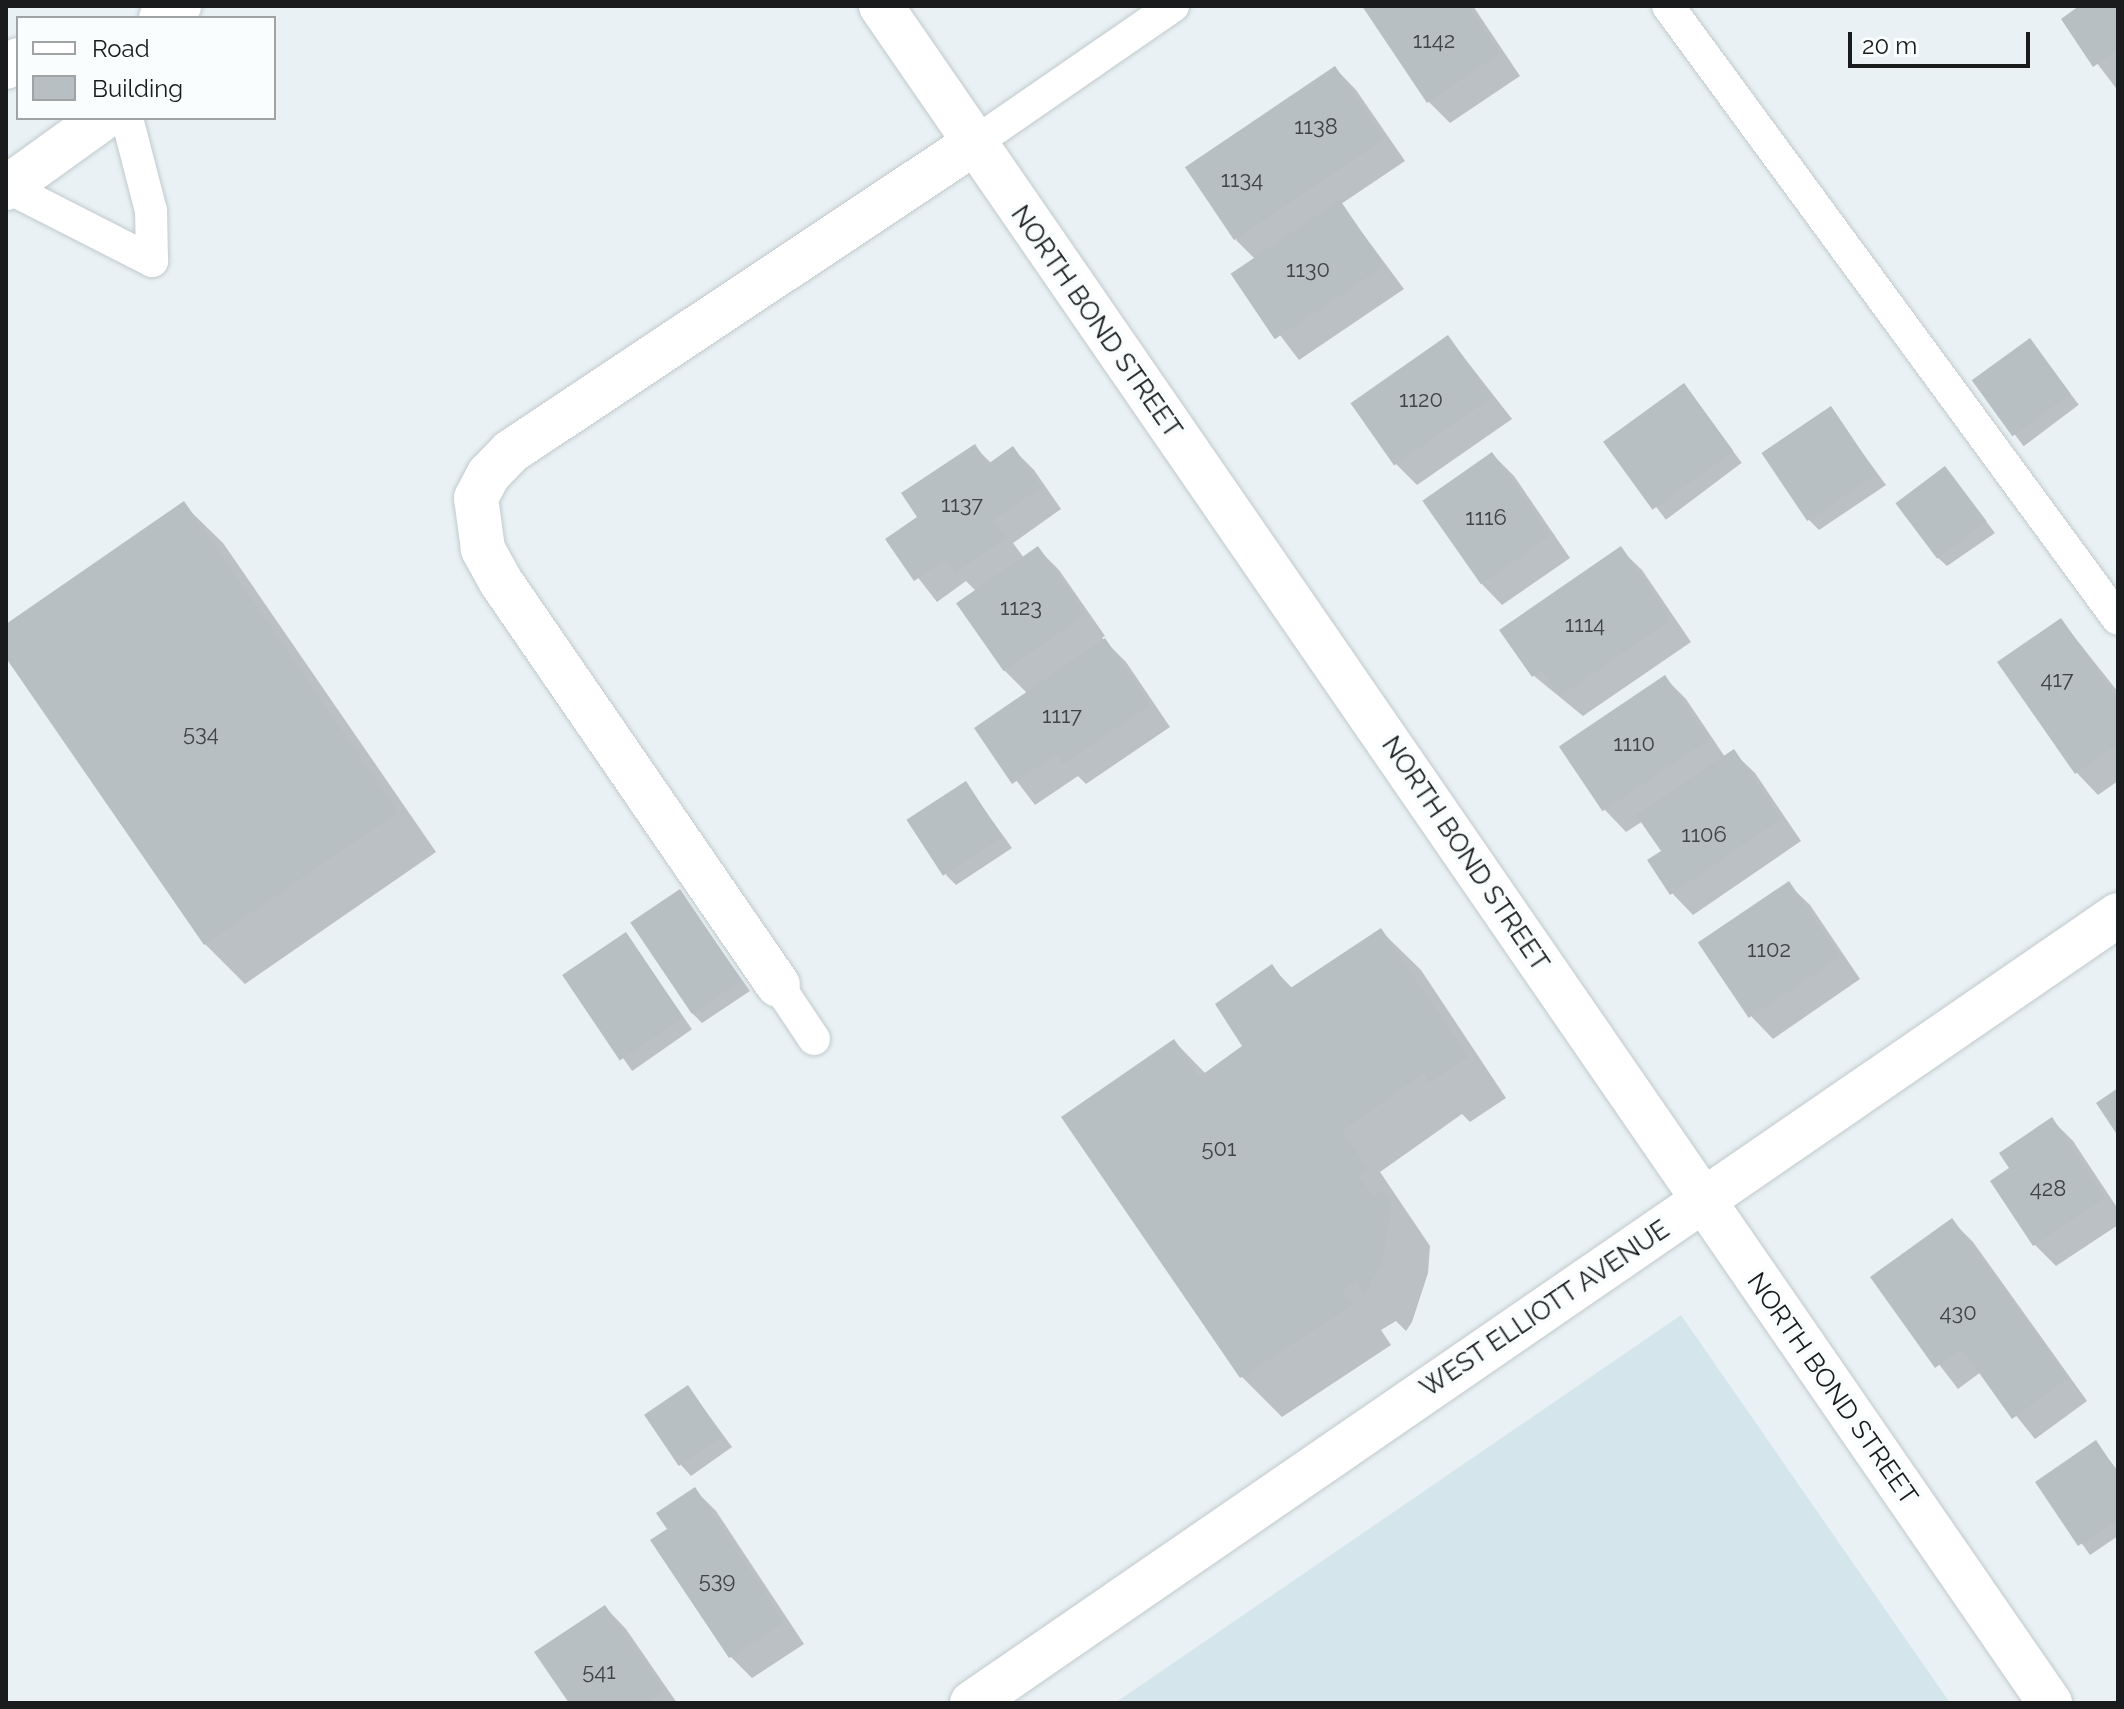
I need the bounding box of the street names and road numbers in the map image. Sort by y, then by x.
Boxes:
street label: NORTH BOND STREET [1004,200,1188,444]
street label: NORTH BOND STREET [1375,731,1555,977]
street label: WEST ELLIOTT AVENUE [1414,1213,1676,1405]
street label: NORTH BOND STREET [1740,1267,1924,1511]

